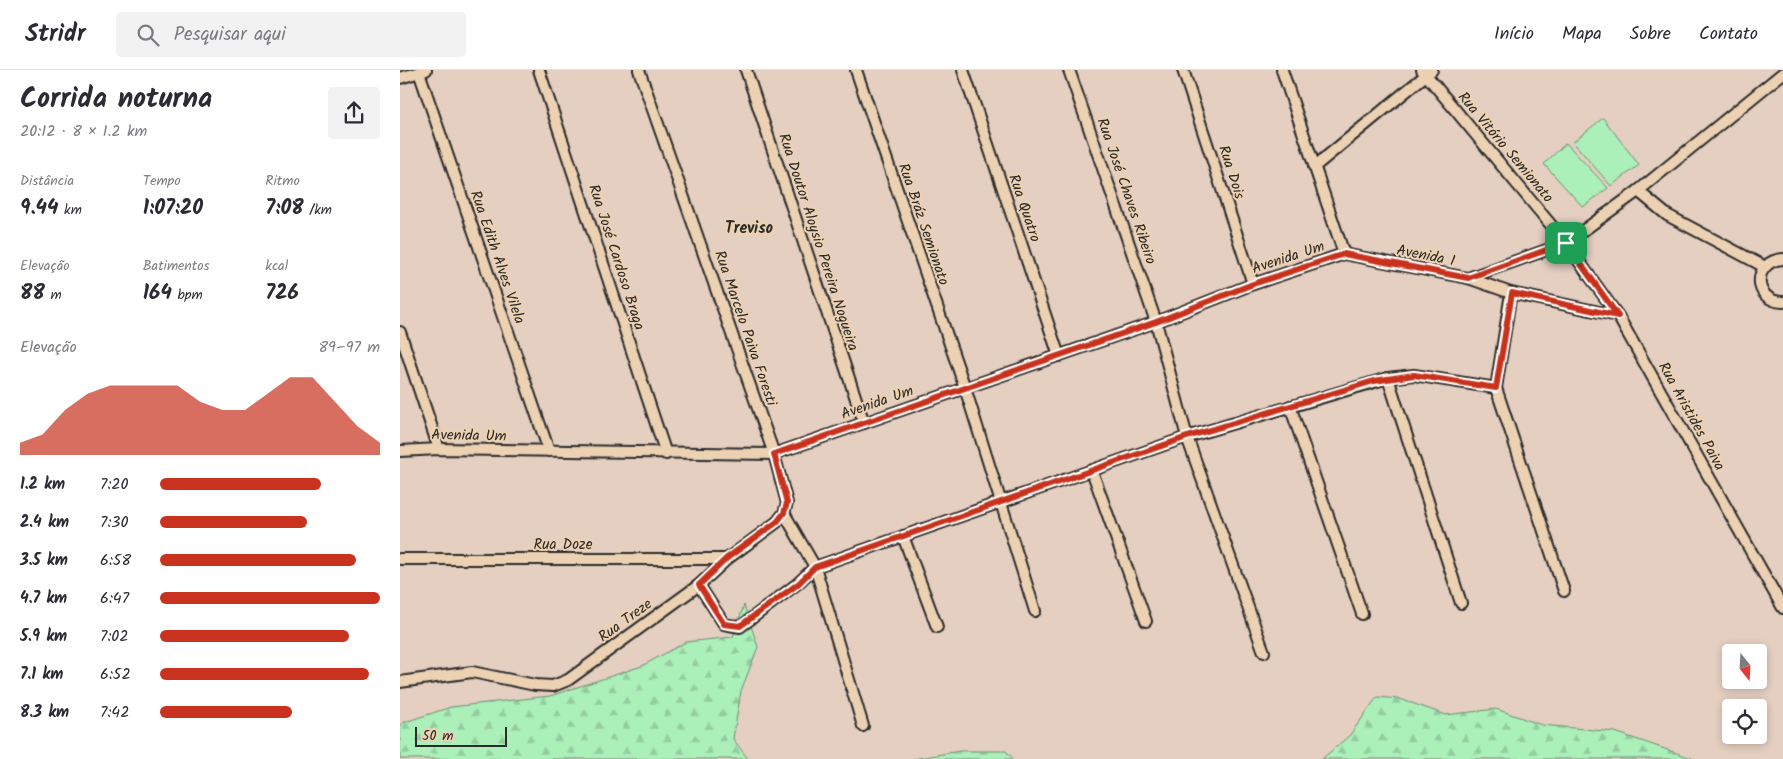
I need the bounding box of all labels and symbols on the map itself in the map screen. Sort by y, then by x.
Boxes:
street label: Rua Vitório Semionato [1451,87,1559,209]
street label: Rua José Chaves Ribeiro [1090,115,1162,268]
street label: Rua Doutor Aloysio Pereira Nogueira [771,130,865,354]
street label: Rua Dois [1211,142,1251,203]
street label: Rua Bráz Semionato [891,160,955,289]
street label: Rua Quatro [1001,171,1047,246]
street label: Rua José Cardoso Braga [581,181,651,333]
street label: Rua Edith Alves Vilela [463,187,531,327]
district label: Treviso [725,216,773,241]
pin [1545,222,1587,264]
street label: Avenida Um [1249,235,1328,281]
street label: Avenida 1 [1395,239,1457,273]
street label: Rua Marcelo Paiva Foresti [707,247,783,411]
street label: Rua Aristides Paiva [1651,358,1731,475]
street label: Avenida Um [838,379,917,427]
street label: Avenida Um [431,423,507,449]
street label: Rua Doze [534,533,593,557]
street label: Rua Treze [593,593,658,649]
north arrow [1722,644,1768,689]
scale bar [415,724,508,747]

